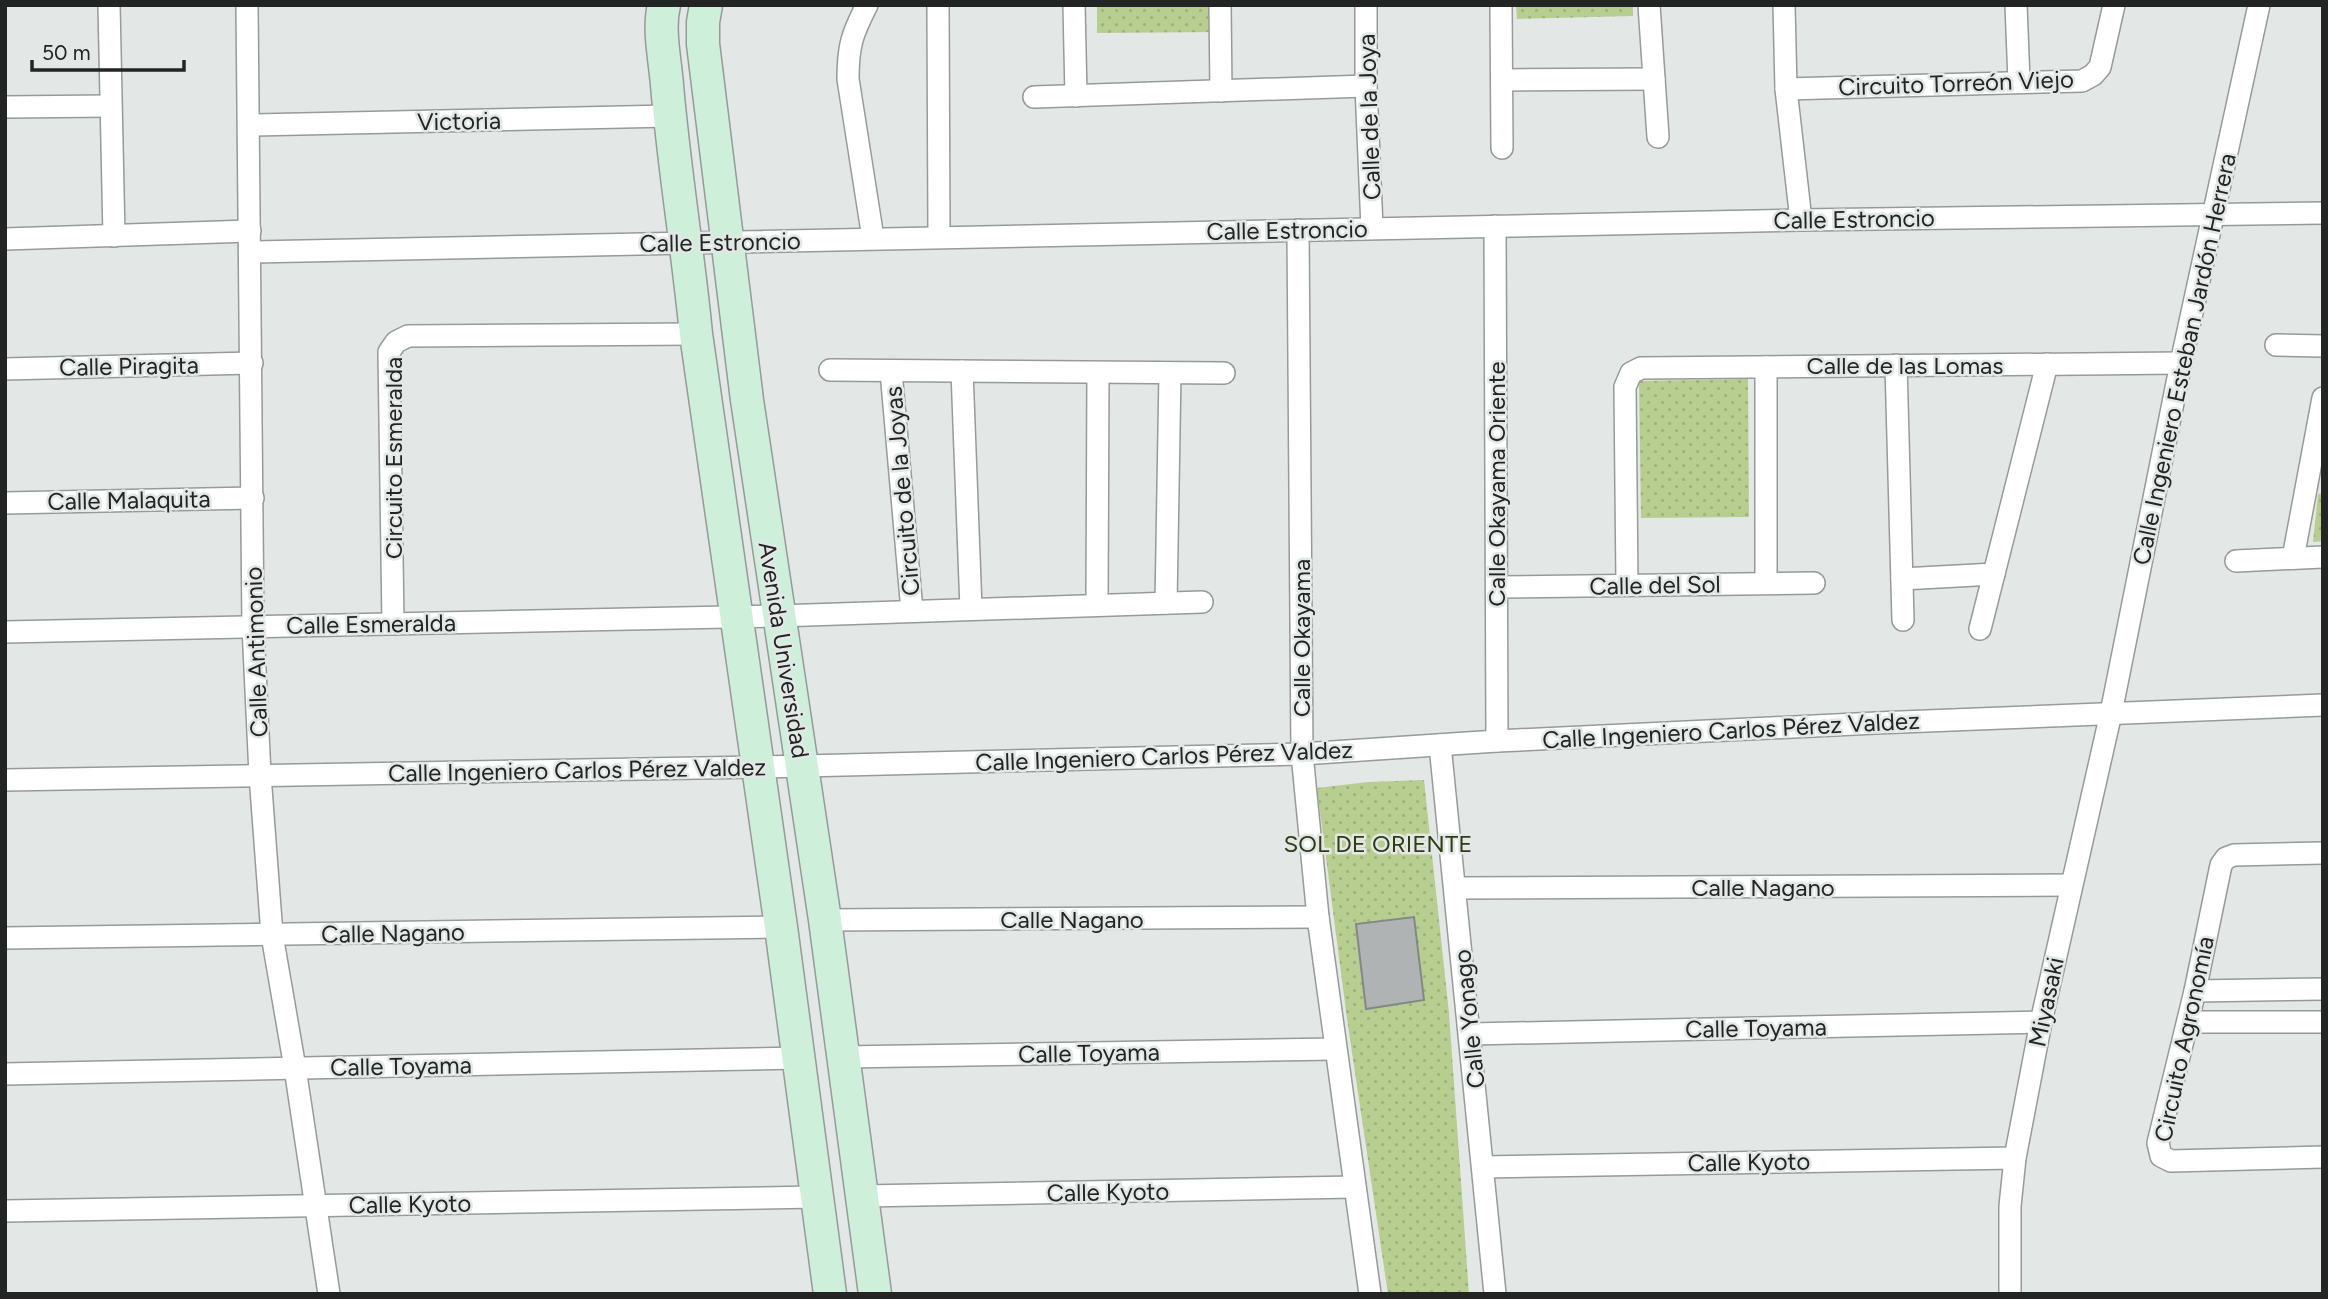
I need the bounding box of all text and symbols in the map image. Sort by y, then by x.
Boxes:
scale bar [32,28,184,72]
street label: Calle de la Joya [1352,33,1386,201]
text: 50 m [42,40,91,65]
street label: Circuito Torreón Viejo [1838,64,2074,102]
street label: Victoria [417,106,501,136]
street label: Calle Ingeniero Esteban Jardón Herrera [2126,150,2242,568]
street label: Calle Estroncio [1773,203,1935,235]
street label: Calle Estroncio [1206,214,1368,246]
street label: Calle Estroncio [639,226,801,258]
street label: Calle Piragita [59,350,199,382]
street label: Calle de las Lomas [1806,351,2004,380]
street label: Circuito Esmeralda [379,357,408,559]
street label: Calle Okayama Oriente [1482,361,1511,607]
street label: Circuito de la Joyas [878,385,926,597]
street label: Calle Malaquita [47,484,211,516]
street label: Avenida Universidad [753,540,815,760]
street label: Calle Okayama [1287,559,1316,717]
street label: Calle Antimonio [239,566,273,738]
street label: Calle del Sol [1589,569,1721,601]
street label: Calle Esmeralda [286,608,456,640]
street label: Calle Ingeniero Carlos Pérez Valdez [1541,706,1921,754]
street label: Calle Ingeniero Carlos Pérez Valdez [975,735,1353,777]
street label: Calle Ingeniero Carlos Pérez Valdez [388,752,766,788]
park label: SOL DE ORIENTE [1284,829,1472,858]
street label: Calle Nagano [1691,873,1835,902]
street label: Calle Nagano [1000,905,1144,934]
street label: Calle Nagano [321,917,465,949]
street label: Circuito Agronomía [2148,934,2220,1144]
street label: Calle Yonago [1447,948,1491,1090]
street label: Miyasaki [2022,954,2070,1050]
street label: Calle Toyama [1685,1012,1827,1044]
street label: Calle Toyama [1018,1037,1160,1069]
street label: Calle Toyama [330,1050,472,1082]
street label: Calle Kyoto [1687,1146,1811,1178]
street label: Calle Kyoto [1046,1176,1170,1208]
street label: Calle Kyoto [348,1188,472,1220]

